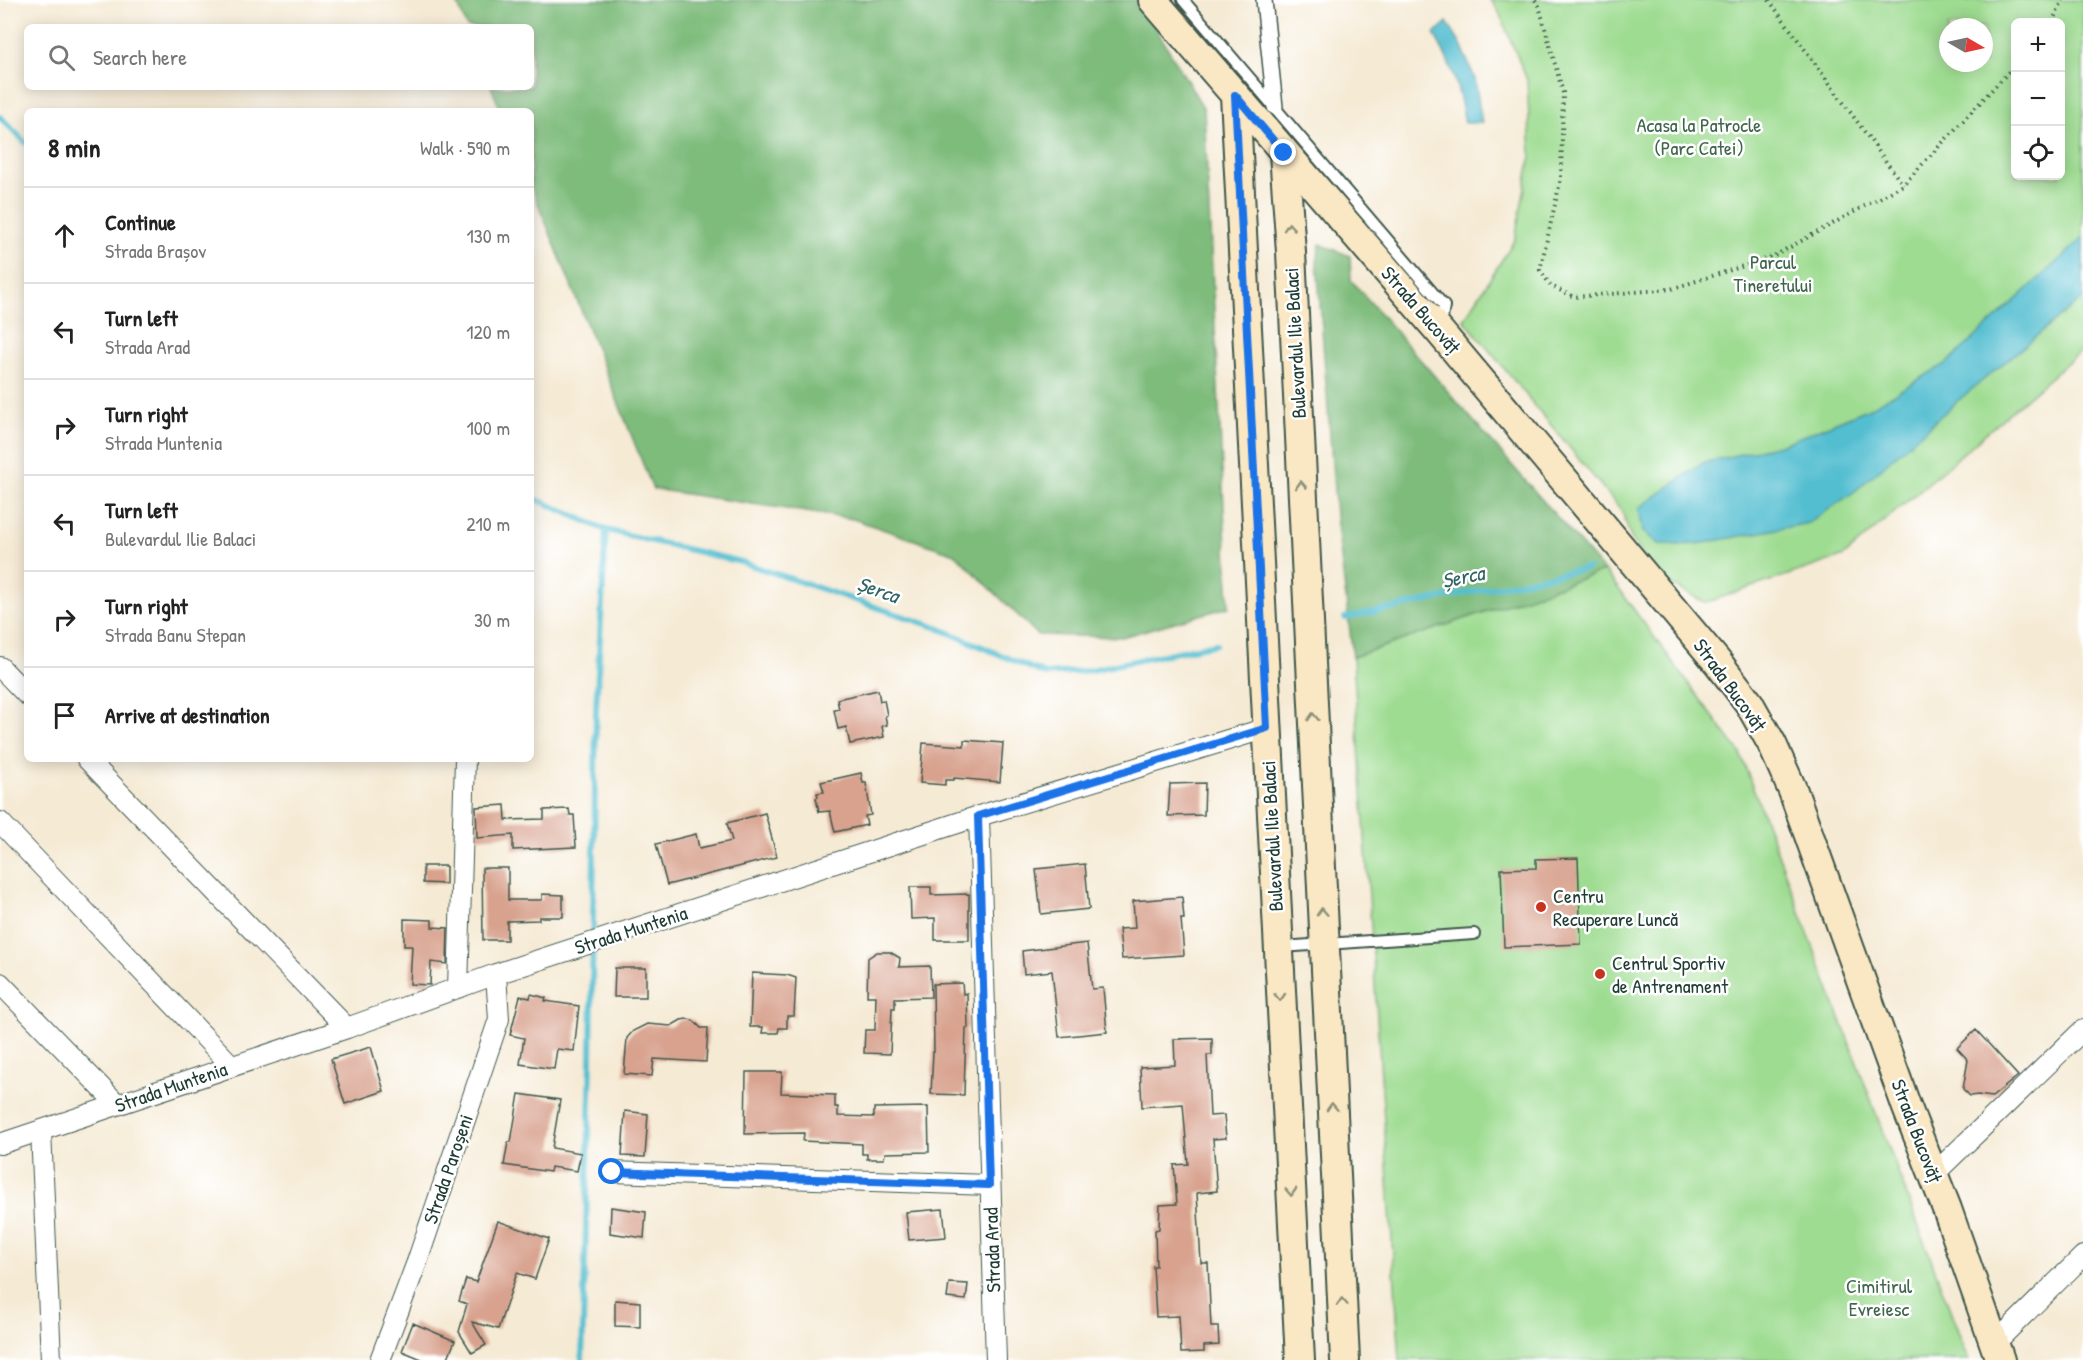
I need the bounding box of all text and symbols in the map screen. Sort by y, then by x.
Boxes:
north arrow [1939,18,1993,72]
map controls [2011,18,2065,180]
button: + [2011,18,2065,72]
search box [24,24,534,90]
icon: search [45,41,78,74]
text: Search here [93,42,187,72]
button: − [2011,72,2065,126]
park label: Acasa la Patrocle (Parc Catei) [1637,111,1761,161]
button: locate [2011,126,2065,180]
text: 8 min [48,130,101,165]
text: Walk · 590 m [420,134,510,161]
route end [1270,139,1296,165]
text: Continue [105,207,176,237]
icon: ahead [48,219,81,252]
text: 130 m [467,222,510,249]
one-way arrow [1283,223,1296,232]
text: Strada Brașov [105,237,206,264]
park label: Parcul Tineretului [1733,248,1813,298]
street label: Strada Bucovăț [1376,260,1468,360]
street label: Bulevardul Ilie Balaci [1277,267,1312,419]
text: Turn left [105,303,178,333]
icon: left [48,315,81,348]
text: 120 m [466,318,510,345]
text: Strada Arad [105,333,190,360]
text: Turn right [105,399,188,429]
icon: right [48,411,81,444]
text: 100 m [467,414,510,441]
text: Strada Muntenia [105,429,222,456]
one-way arrow [1295,480,1308,489]
text: Turn left [105,495,178,525]
icon: left [48,507,81,540]
text: 210 m [466,510,510,537]
text: Bulevardul Ilie Balaci [105,525,256,552]
water label: Șerca [1439,557,1489,595]
water label: Șerca [853,569,906,611]
text: Turn right [105,591,188,621]
icon: right [48,603,81,636]
text: 30 m [474,606,510,633]
text: Strada Banu Stepan [105,621,246,648]
street label: Strada Bucovăț [1688,633,1774,737]
icon: arrive [48,699,81,732]
text: Arrive at destination [105,700,270,730]
one-way arrow [1306,713,1319,722]
street label: Bulevardul Ilie Balaci [1254,760,1289,912]
place label: Centru Recuperare Luncă [1553,882,1678,932]
street label: Strada Muntenia [571,899,691,960]
marker: Centru Recuperare Luncă [1534,900,1548,914]
one-way arrow [1315,908,1328,917]
place label: Centrul Sportiv de Antrenament [1612,949,1729,999]
marker: Centrul Sportiv de Antrenament [1593,967,1607,981]
one-way arrow [1274,993,1287,1002]
street label: Strada Muntenia [111,1055,231,1118]
street label: Strada Bucovăț [1885,1075,1950,1187]
one-way arrow [1325,1102,1338,1111]
street label: Strada Paroșeni [416,1110,479,1227]
route start [598,1158,624,1184]
one-way arrow [1284,1187,1297,1196]
street label: Strada Arad [977,1207,1006,1293]
park label: Cimitirul Evreiesc [1846,1272,1913,1322]
one-way arrow [1335,1297,1348,1306]

